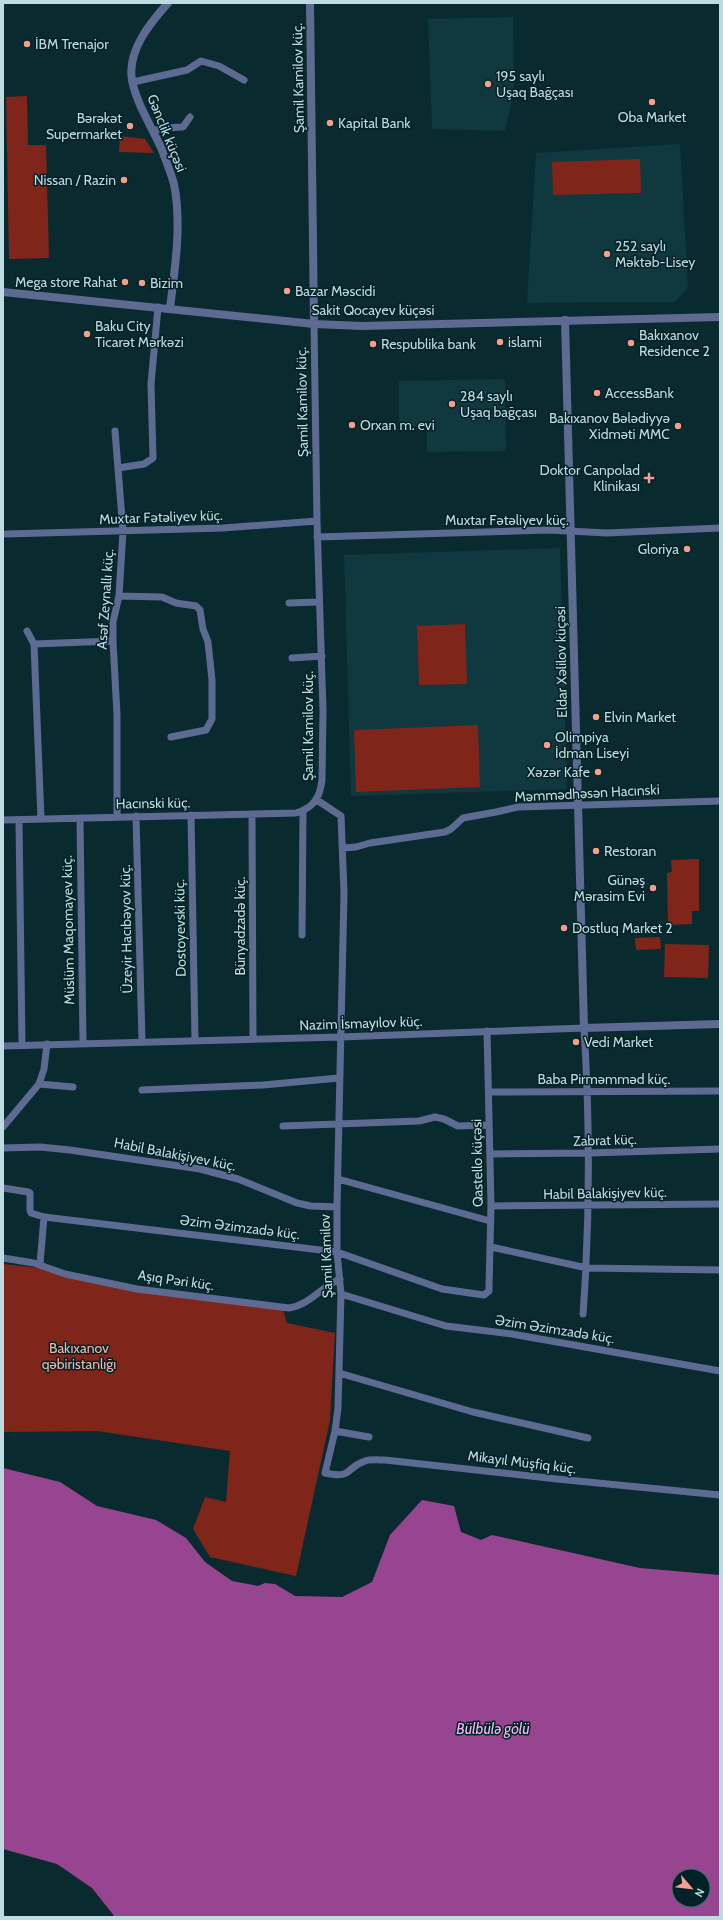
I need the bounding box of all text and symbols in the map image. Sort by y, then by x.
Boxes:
street label: Şamil Kamilov küç. [288,23,308,133]
place label: İBM Trenajor [35,35,109,53]
marker: İBM Trenajor [22,39,32,49]
place label: 195 saylı Uşaq Bağçası [496,67,574,101]
marker: 195 saylı Uşaq Bağçası [483,79,493,89]
street label: Gənclik küçəsi [143,91,191,175]
marker: Oba Market [647,97,657,107]
place label: Oba Market [618,108,687,126]
place label: Bərəkət Supermarket [46,109,122,143]
place label: Kapital Bank [338,114,411,132]
marker: Kapital Bank [325,118,335,128]
marker: Bərəkət Supermarket [125,121,135,131]
place label: Nissan / Razin [34,171,116,189]
marker: Nissan / Razin [119,175,129,185]
place label: 252 saylı Məktəb-Lisey [615,237,695,271]
marker: 252 saylı Məktəb-Lisey [602,249,612,259]
place label: Mega store Rahat [15,273,117,291]
place label: Bizim [150,274,183,292]
marker: Mega store Rahat [120,277,130,287]
marker: Bizim [137,278,147,288]
place label: Bazar Məscidi [295,282,375,300]
marker: Bazar Məscidi [282,286,292,296]
street label: Sakit Qocayev küçəsi [311,301,435,319]
place label: Baku City Ticarət Mərkəzi [95,317,184,351]
place label: Bakıxanov Residence 2 [639,326,710,360]
marker: Baku City Ticarət Mərkəzi [82,329,92,339]
place label: islami [508,333,542,351]
place label: Respublika bank [381,335,477,353]
marker: islami [495,337,505,347]
marker: Bakıxanov Residence 2 [626,338,636,348]
marker: Respublika bank [368,339,378,349]
street label: Şamil Kamilov küç. [292,347,312,457]
place label: AccessBank [605,384,674,402]
place label: 284 saylı Uşaq bağçası [460,387,537,421]
marker: AccessBank [592,388,602,398]
marker: 284 saylı Uşaq bağçası [447,399,457,409]
place label: Bakıxanov Bələdiyyə Xidməti MMC [549,409,670,443]
place label: Orxan m. evi [360,416,435,434]
marker: Orxan m. evi [347,420,357,430]
marker: Bakıxanov Bələdiyyə Xidməti MMC [673,421,683,431]
place label: Doktor Canpolad Klinikası [540,461,640,495]
marker: Doktor Canpolad Klinikası [643,472,655,484]
street label: Muxtar Fətəliyev küç. [99,506,223,528]
street label: Muxtar Fətəliyev küç. [445,511,569,529]
place label: Gloriya [638,540,679,558]
marker: Gloriya [682,544,692,554]
street label: Asəf Zeynallı küç. [93,548,118,650]
street label: Eldar Xəlilov küçəsi [551,606,571,718]
street label: Şamil Kamilov küç. [299,671,317,781]
place label: Elvin Market [604,708,676,726]
marker: Elvin Market [591,712,601,722]
place label: Olimpiya İdman Liseyi [555,728,629,762]
marker: Olimpiya İdman Liseyi [542,740,552,750]
place label: Xəzər Kafe [527,763,590,781]
marker: Xəzər Kafe [593,767,603,777]
street label: Məmmədhəsən Hacınski [514,780,660,806]
street label: Hacınski küç. [116,793,191,813]
place label: Restoran [604,842,657,860]
marker: Restoran [591,846,601,856]
street label: Müslüm Maqomayev küç. [58,855,78,1005]
street label: Üzeyir Hacıbəyov küç. [116,864,136,994]
place label: Günəş Mərasim Evi [574,871,645,905]
street label: Bünyadzadə küç. [231,876,249,976]
street label: Dostoyevski küç. [170,879,190,977]
marker: Günəş Mərasim Evi [648,883,658,893]
place label: Dostluq Market 2 [572,919,673,937]
marker: Dostluq Market 2 [559,923,569,933]
street label: Nazim İsmayılov küç. [299,1012,423,1034]
place label: Vedi Market [584,1033,653,1051]
marker: Vedi Market [571,1037,581,1047]
street label: Baba Pirməmməd küç. [538,1070,671,1088]
street label: Qastello küçəsi [467,1119,487,1207]
street label: Zabrat küç. [573,1130,637,1150]
street label: Habil Balakişiyev küç. [113,1133,238,1175]
street label: Habil Balakişiyev küç. [543,1183,667,1203]
street label: Əzim Əzimzadə küç. [179,1211,301,1243]
street label: Şamil Kamilov [316,1214,336,1298]
street label: Aşıq Pəri küç. [137,1266,215,1294]
street label: Əzim Əzimzadə küç. [494,1311,616,1347]
park label: Bakıxanov qəbiristanlığı [42,1339,116,1373]
street label: Mikayıl Müşfiq küç. [467,1446,577,1478]
water label: Bülbülə gölü [456,1720,530,1738]
north arrow [671,1868,711,1908]
text: N [692,1886,708,1899]

